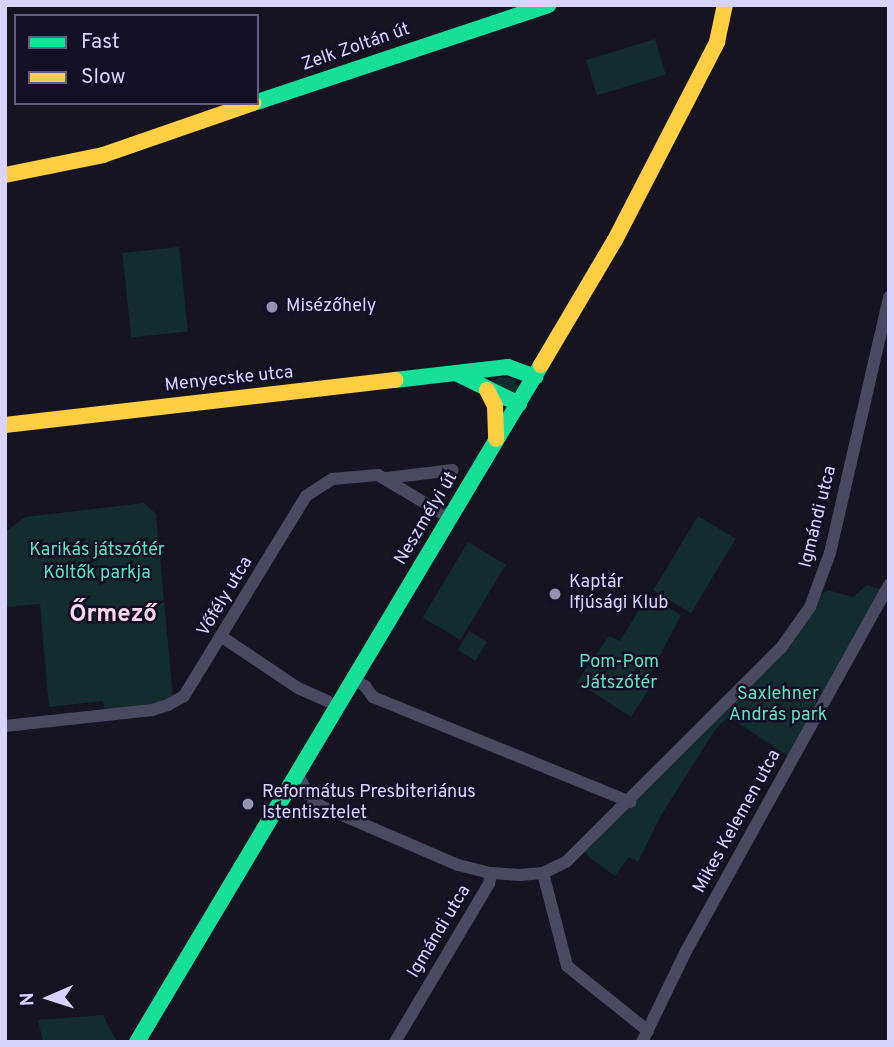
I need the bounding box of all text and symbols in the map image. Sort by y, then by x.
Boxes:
legend [14,14,259,105]
street label: Zelk Zoltán út [299,19,413,77]
text: Fast [81,29,120,56]
text: Slow [81,64,126,91]
place label: Misézőhely [286,296,376,318]
marker: Misézőhely [264,299,280,315]
street label: Menyecske utca [164,363,294,397]
street label: Igmándi utca [796,464,842,570]
street label: Neszmélyi út [391,469,463,569]
park label: Karikás játszótér [29,540,165,562]
street label: Vőfély utca [194,553,258,641]
park label: Költők parkja [43,563,151,585]
place label: Kaptár Ifjúsági Klub [569,573,668,616]
marker: Kaptár Ifjúsági Klub [547,586,563,602]
district label: Őrmező [69,602,157,630]
park label: Pom-Pom Játszótér [579,653,659,696]
park label: Saxlehner András park [729,685,827,728]
street label: Mikes Kelemen utca [690,746,786,898]
place label: Református Presbiteriánus Istentisztelet [262,783,476,826]
marker: Református Presbiteriánus Istentisztelet [240,796,256,812]
street label: Igmándi utca [404,882,476,982]
north arrow [14,963,84,1033]
text: N [16,992,40,1007]

